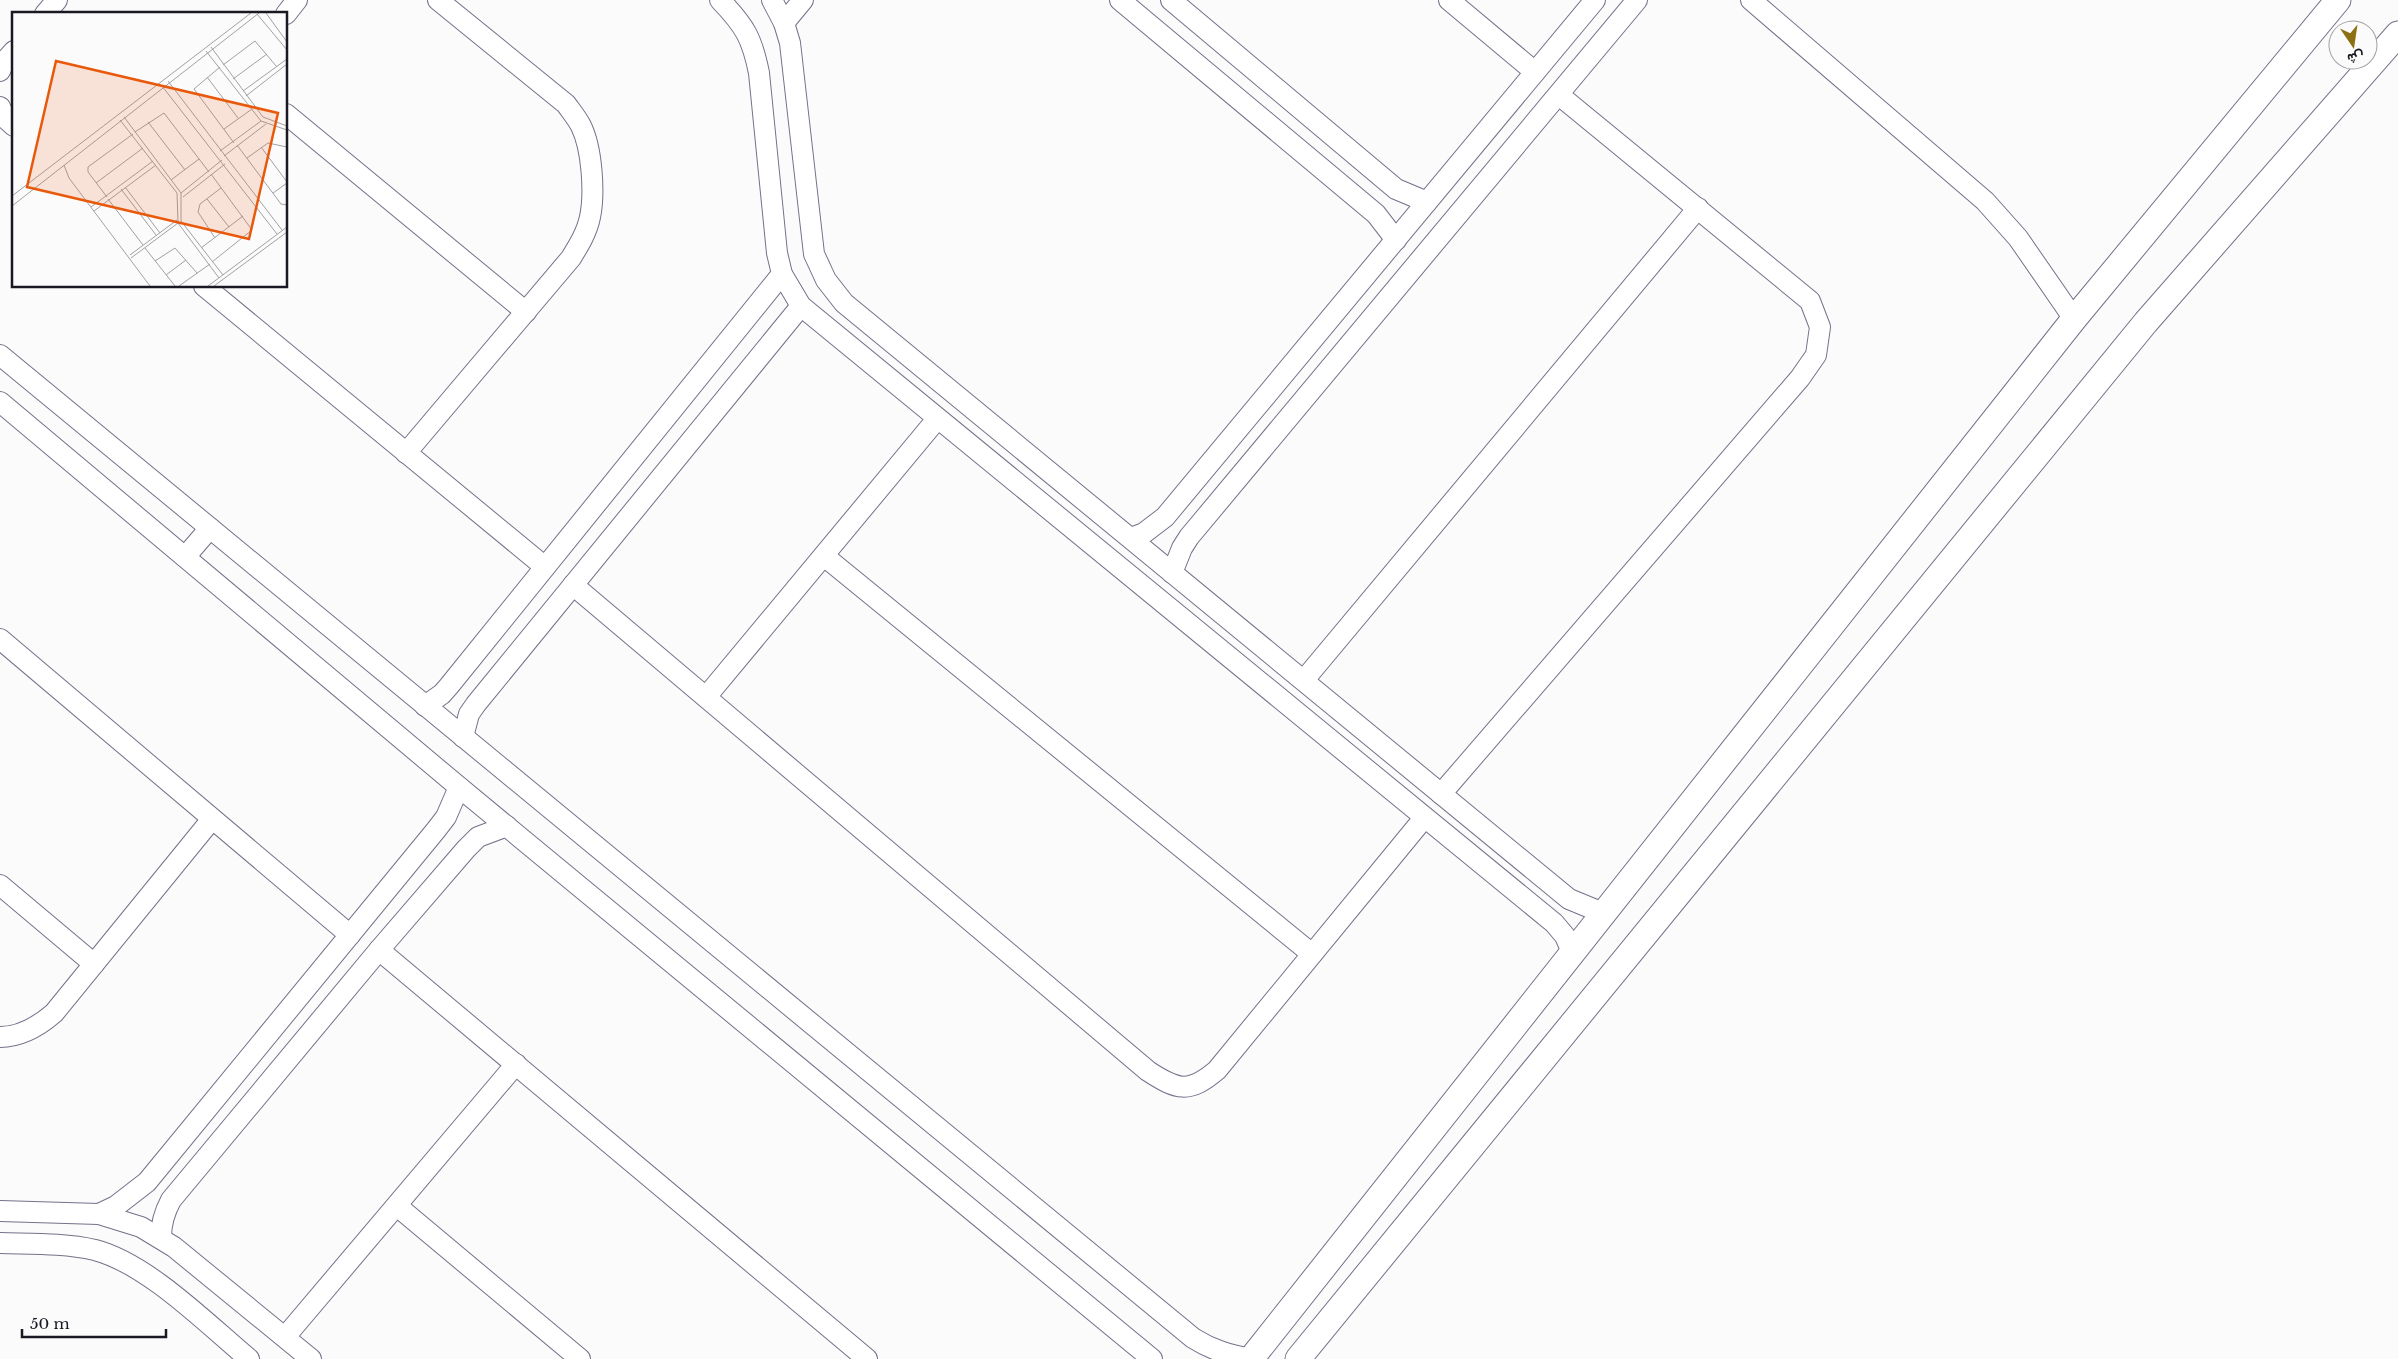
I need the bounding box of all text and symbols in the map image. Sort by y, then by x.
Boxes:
inset map [12,12,288,288]
north arrow [2328,20,2378,70]
text: ش [2346,47,2366,68]
scale bar [22,1306,166,1338]
text: 50 m [30,1314,70,1333]

